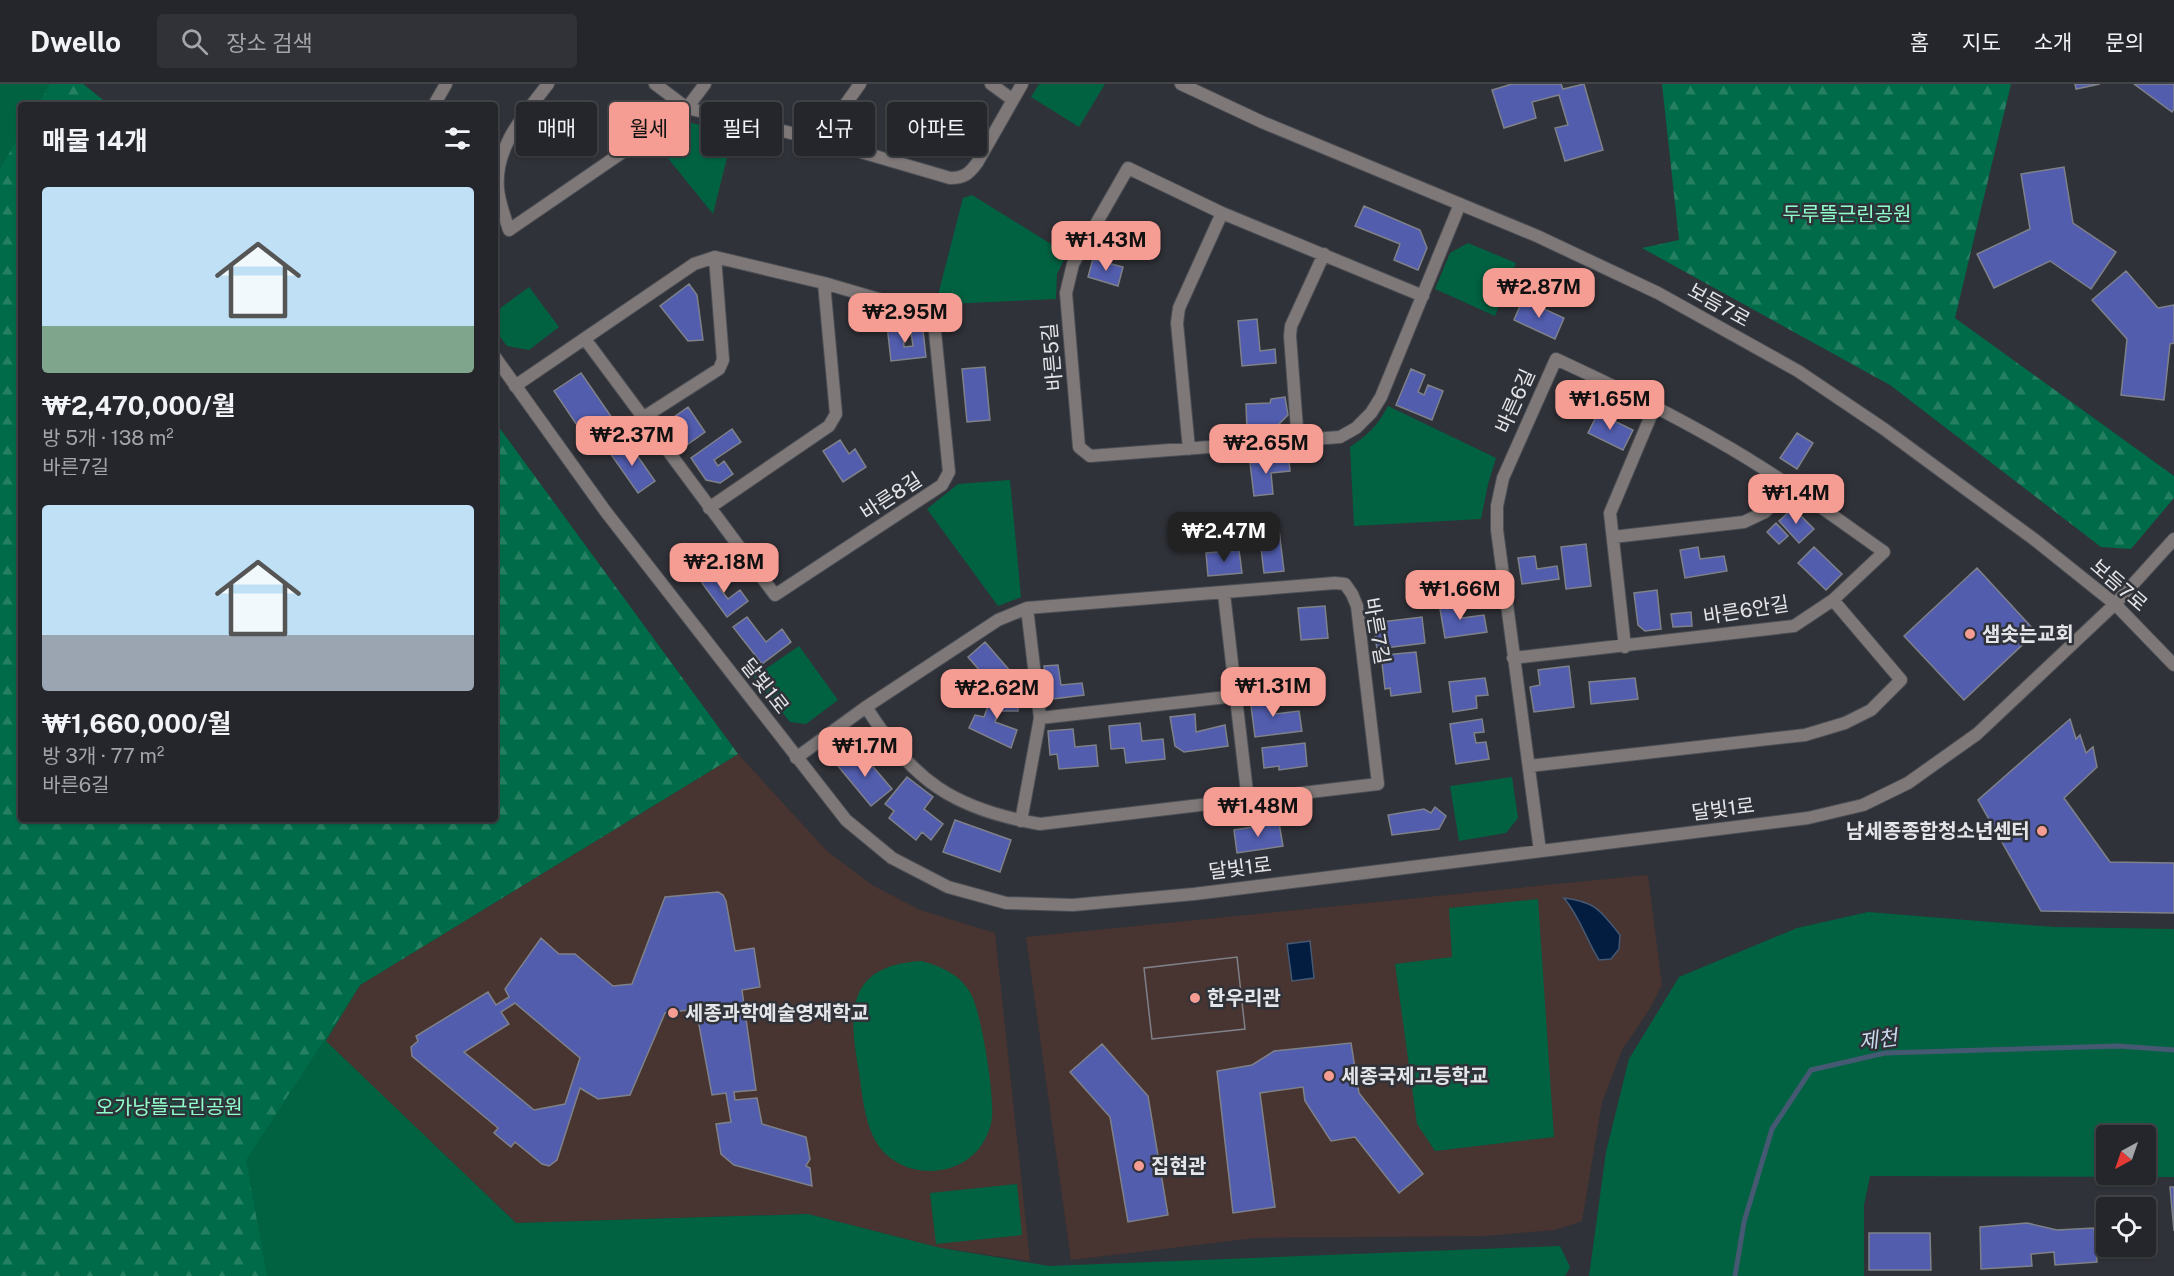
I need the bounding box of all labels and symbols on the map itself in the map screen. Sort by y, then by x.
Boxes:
park label: 두루뜰근린공원 [1783,202,1911,226]
pin: ₩1.43M [1057,221,1155,272]
pin: ₩2.87M [1490,268,1588,319]
street label: 보듬7로 [1684,278,1754,332]
pin: ₩2.95M [856,293,954,344]
street label: 바른5길 [1037,322,1067,392]
street label: 바른6길 [1490,365,1540,437]
pin: ₩1.65M [1561,380,1659,431]
pin: ₩2.37M [583,416,681,467]
pin: ₩2.65M [1217,424,1315,475]
street label: 바른8길 [856,467,926,525]
pin: ₩1.4M [1754,474,1838,525]
pin: ₩2.47M [1175,512,1273,563]
pin: ₩2.18M [675,543,773,594]
street label: 보듬7로 [2086,554,2152,616]
pin: ₩1.66M [1411,570,1509,621]
street label: 바른6안길 [1702,591,1790,629]
street label: 바른7길 [1359,596,1395,666]
place label: 샘솟는교회 [1982,622,2074,646]
marker: 샘솟는교회 [1963,627,1977,641]
street label: 달빛1로 [736,654,794,718]
pin: ₩1.31M [1224,667,1322,718]
pin: ₩2.62M [948,669,1046,720]
pin: ₩1.7M [823,727,907,778]
pin: ₩1.48M [1209,787,1307,838]
street label: 달빛1로 [1690,793,1756,825]
place label: 남세종종합청소년센터 [1846,819,2030,843]
marker: 남세종종합청소년센터 [2035,824,2049,838]
street label: 달빛1로 [1207,852,1273,884]
place label: 한우리관 [1207,986,1281,1010]
marker: 한우리관 [1188,991,1202,1005]
place label: 세종과학예술영재학교 [685,1001,869,1025]
marker: 세종과학예술영재학교 [666,1006,680,1020]
water label: 제천 [1857,1024,1901,1055]
place label: 세종국제고등학교 [1341,1064,1488,1088]
marker: 세종국제고등학교 [1322,1069,1336,1083]
park label: 오가낭뜰근린공원 [95,1095,243,1119]
north arrow [2096,1125,2156,1185]
place label: 집현관 [1151,1154,1207,1178]
marker: 집현관 [1132,1159,1146,1173]

